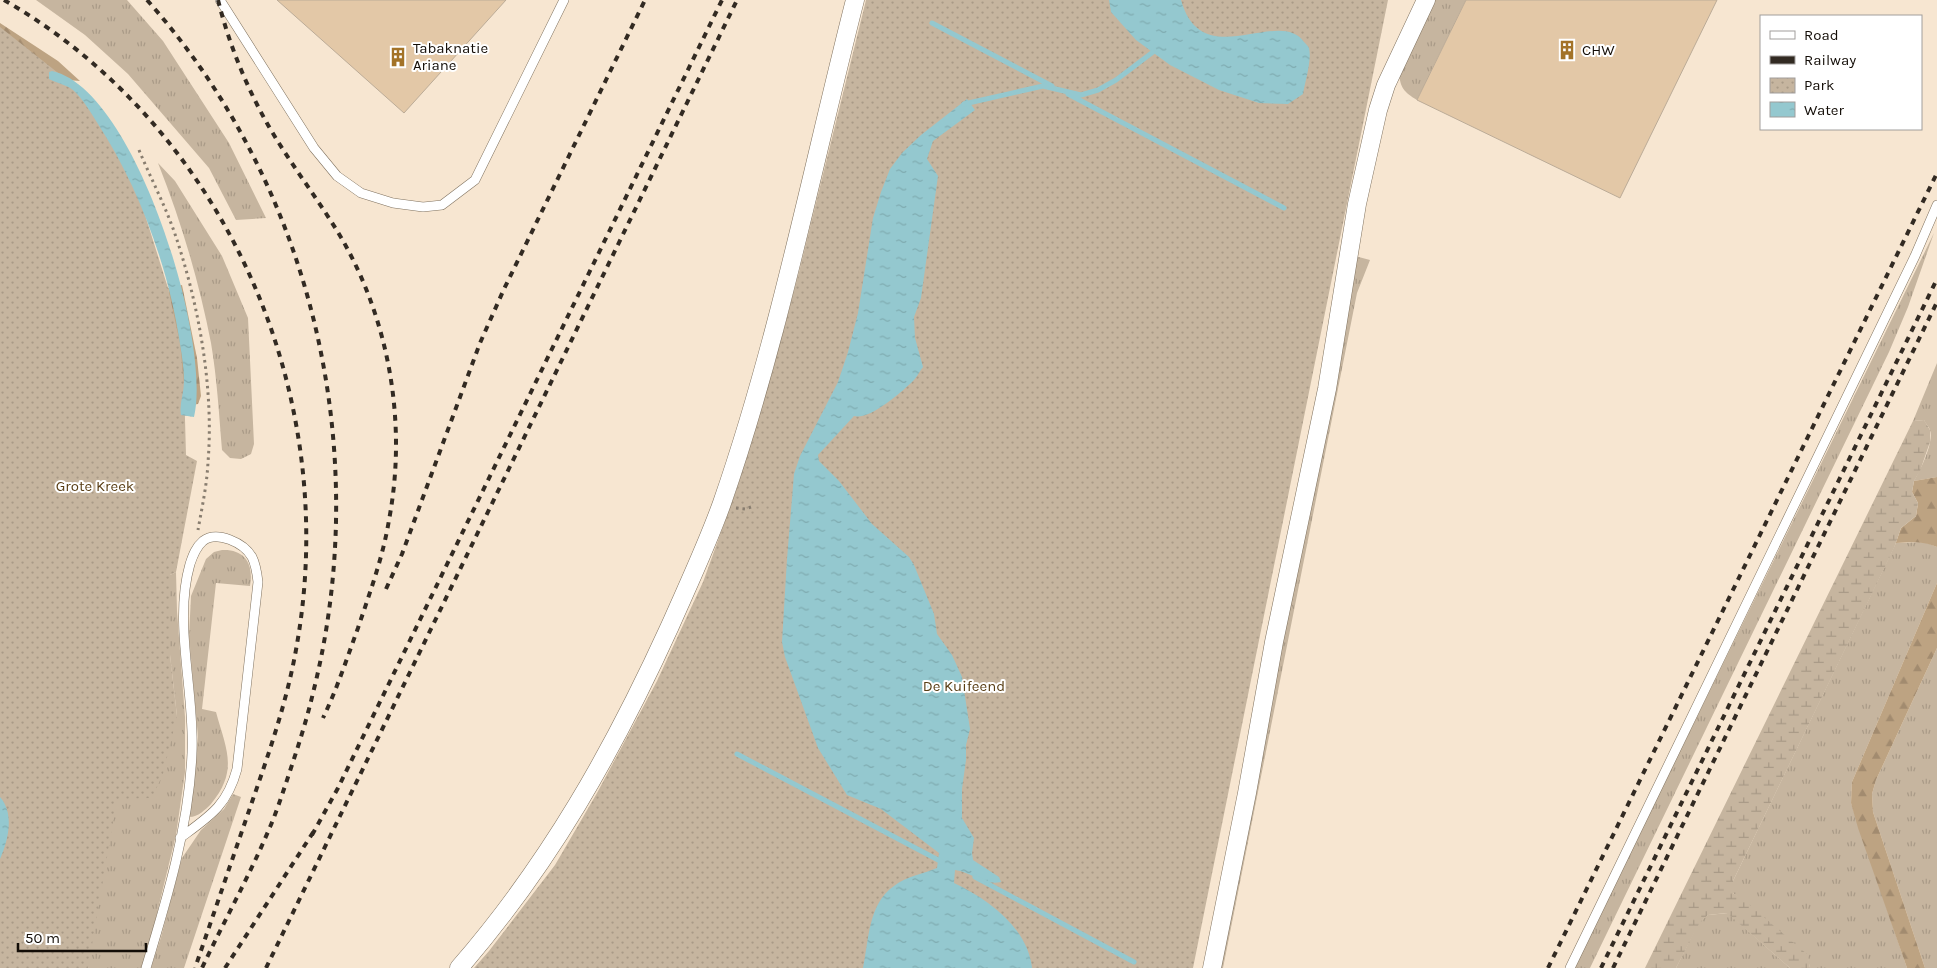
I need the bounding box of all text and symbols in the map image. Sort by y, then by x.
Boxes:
legend [1760,15,1922,130]
text: Road [1804,26,1839,44]
place label: Tabaknatie Ariane [413,39,488,74]
building icon: CHW [1556,39,1578,61]
place label: CHW [1582,41,1615,59]
building icon: Tabaknatie Ariane [387,46,409,68]
text: Railway [1804,51,1856,69]
text: Park [1804,76,1834,94]
text: Water [1804,101,1845,119]
park label: Grote Kreek [56,477,134,495]
park label: De Kuifeend [923,677,1005,695]
scale bar [18,920,145,952]
text: 50 m [25,929,60,947]

